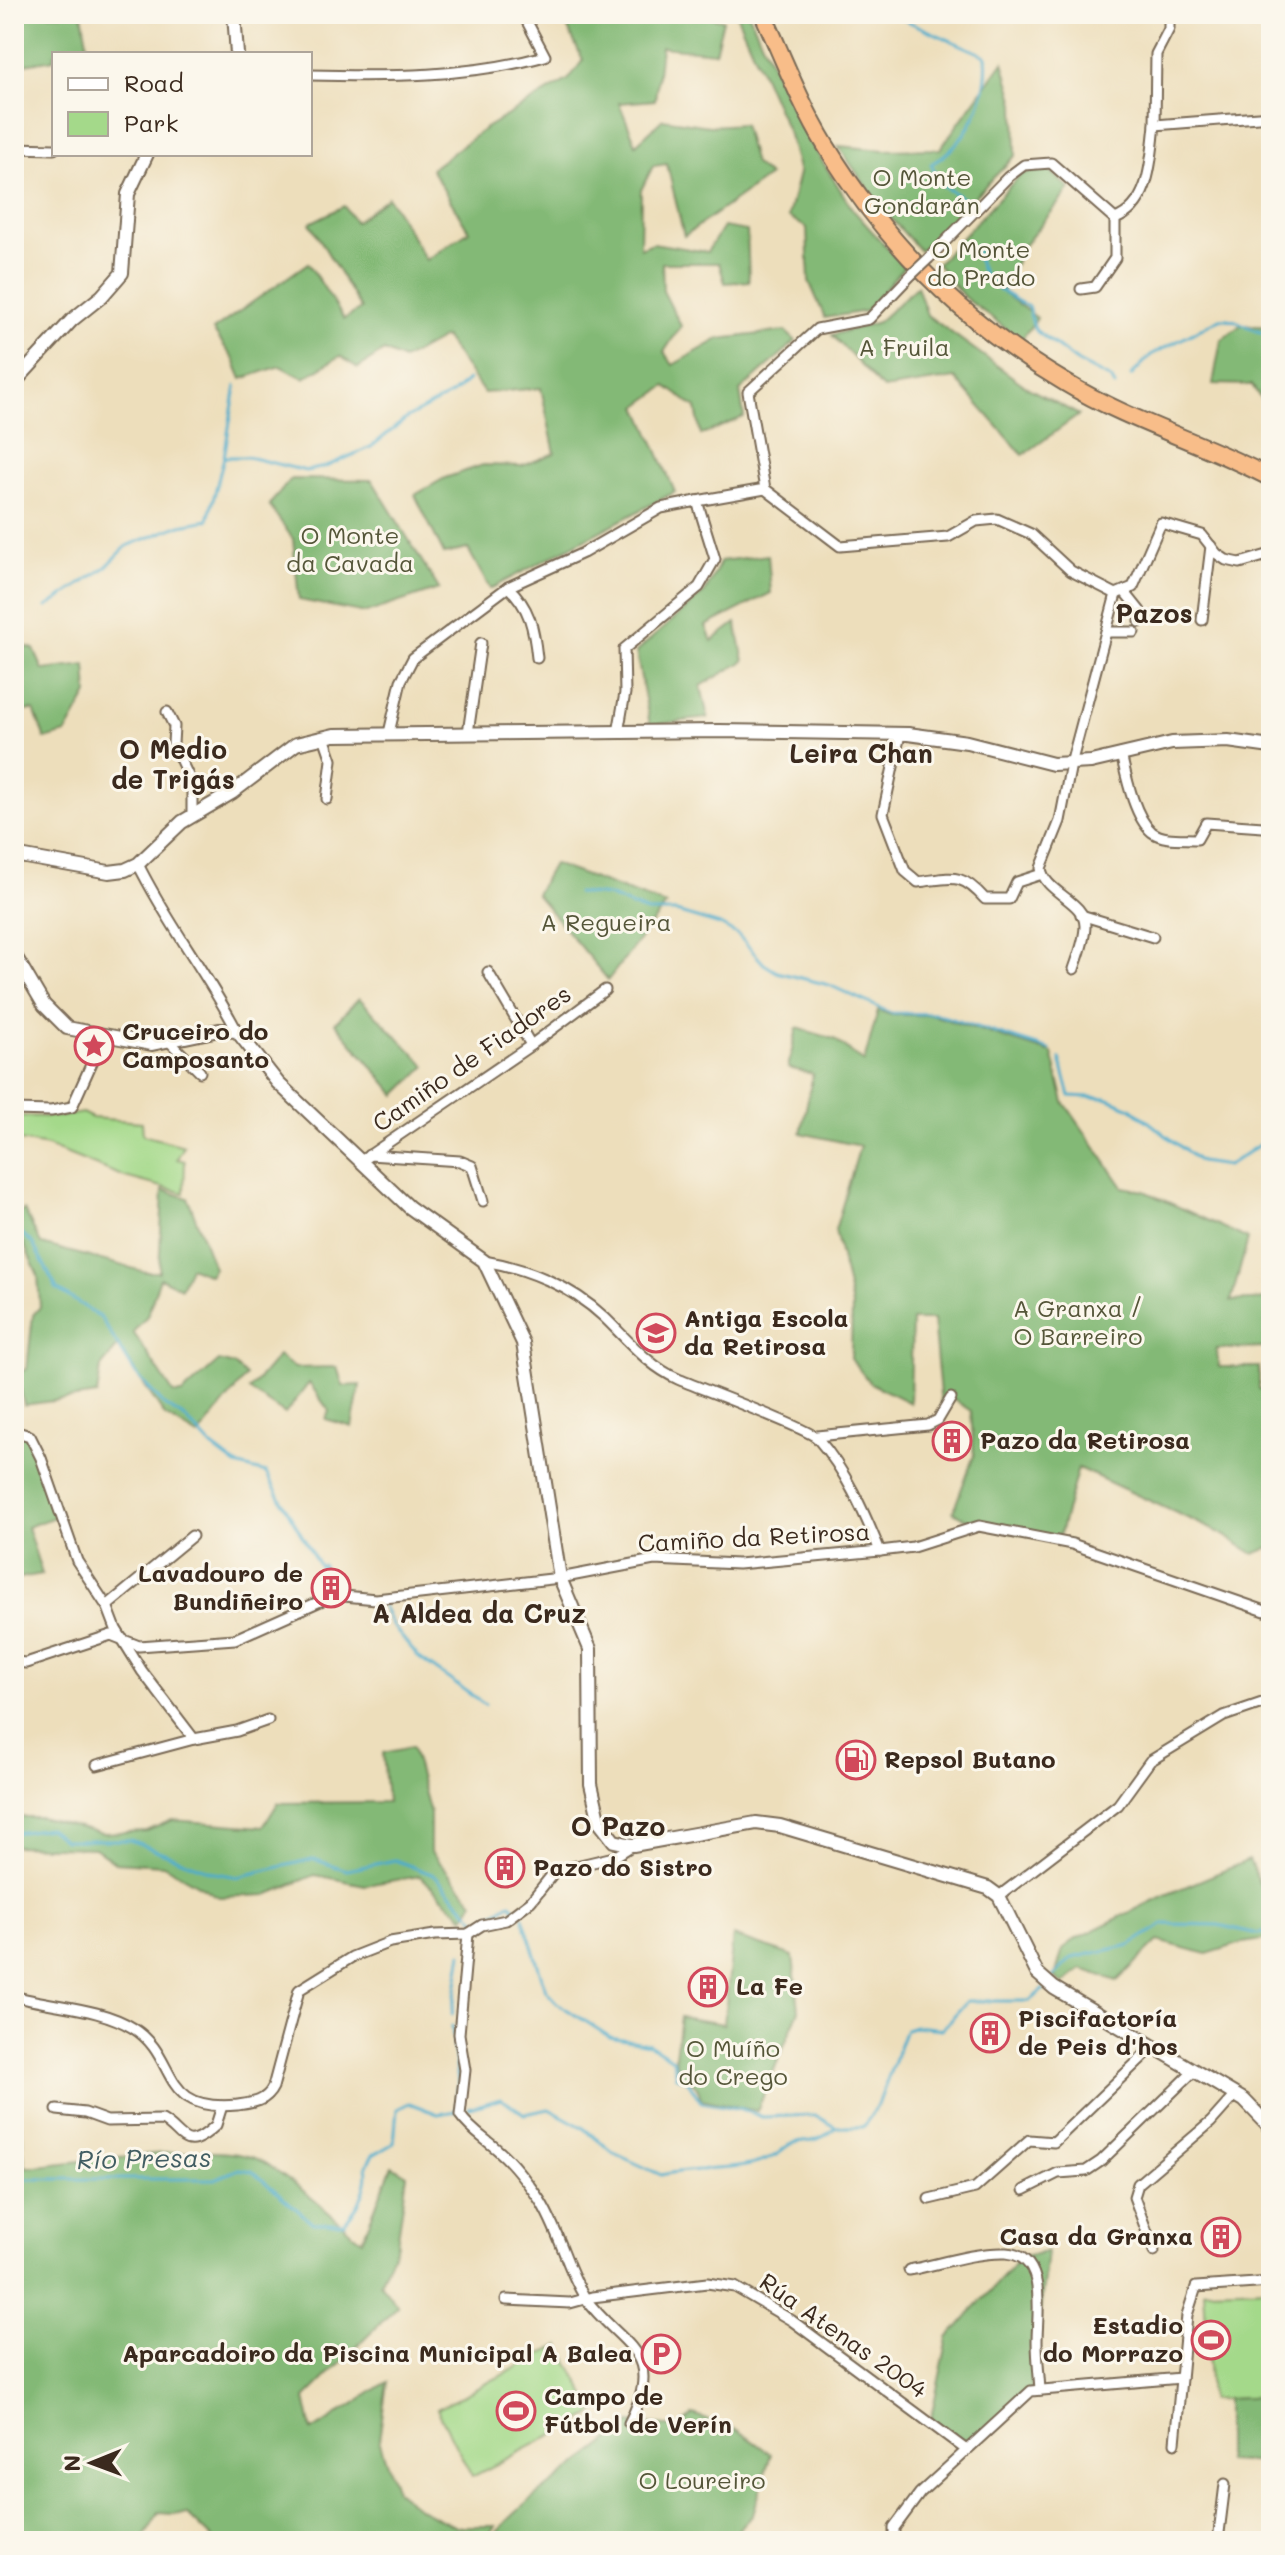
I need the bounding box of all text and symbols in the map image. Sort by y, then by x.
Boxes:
legend [52,52,312,156]
text: Road [124,67,184,98]
text: Park [124,107,178,138]
park label: O Monte Gondarán [864,161,980,220]
park label: O Monte do Prado [927,233,1035,292]
park label: A Fruila [858,331,950,362]
park label: O Monte da Cavada [286,519,414,578]
district label: Pazos [1115,596,1193,630]
district label: O Medio de Trigás [111,732,235,796]
district label: Leira Chan [789,736,933,770]
park label: A Regueira [541,906,671,937]
street label: Camiño de Fiadores [366,978,576,1138]
place label: Cruceiro do Camposanto [122,1015,269,1074]
place icon: Cruceiro do Camposanto [73,1025,115,1067]
park label: A Granxa / O Barreiro [1013,1292,1143,1351]
place label: Antiga Escola da Retirosa [684,1302,849,1361]
school or university icon: Antiga Escola da Retirosa [635,1312,677,1354]
building icon: Pazo da Retirosa [931,1420,973,1462]
place label: Pazo da Retirosa [980,1424,1190,1455]
street label: Camiño da Retirosa [637,1515,871,1558]
place label: Lavadouro de Bundiñeiro [138,1557,303,1616]
building icon: Lavadouro de Bundiñeiro [310,1567,352,1609]
district label: A Aldea da Cruz [372,1596,586,1630]
fuel station icon: Repsol Butano [835,1739,877,1781]
place label: Repsol Butano [884,1743,1055,1774]
district label: O Pazo [571,1809,665,1843]
building icon: Pazo do Sistro [484,1847,526,1889]
place label: Pazo do Sistro [533,1851,712,1882]
building icon: La Fe [687,1966,729,2008]
place label: La Fe [736,1970,803,2001]
place label: Piscifactoría de Peis d'hos [1018,2002,1178,2061]
building icon: Piscifactoría de Peis d'hos [969,2012,1011,2054]
park label: O Muíño do Crego [678,2032,788,2091]
water label: Río Presas [76,2140,212,2176]
building icon: Casa da Granxa [1200,2216,1242,2258]
place label: Casa da Granxa [1000,2220,1193,2251]
street label: Rúa Atenas 2004 [754,2265,934,2404]
place label: Estadio do Morrazo [1043,2309,1183,2368]
sports icon: Estadio do Morrazo [1190,2319,1232,2361]
parking icon: Aparcadoiro da Piscina Municipal A Balea [640,2333,682,2375]
place label: Aparcadoiro da Piscina Municipal A Balea [122,2337,633,2368]
place label: Campo de Fútbol de Verín [544,2380,732,2439]
sports icon: Campo de Fútbol de Verín [495,2390,537,2432]
north arrow [52,2423,132,2503]
text: N [57,2455,86,2472]
park label: O Loureiro [638,2464,766,2495]

